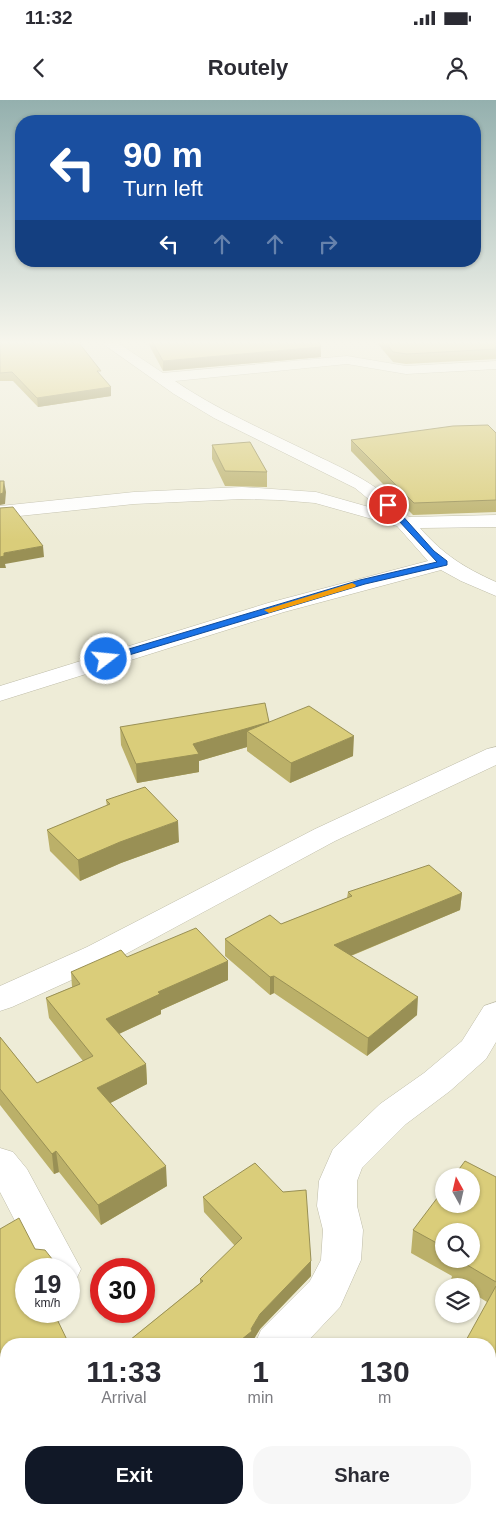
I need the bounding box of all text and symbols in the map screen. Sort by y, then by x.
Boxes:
text: 11:32 [25,7,73,28]
icon: back [25,54,53,82]
icon: person [443,54,471,82]
text: Routely [208,55,288,80]
icon: left [40,135,105,200]
text: 90 m [123,135,203,174]
text: Turn left [123,176,203,201]
icon: left [155,230,183,258]
icon: ahead [208,230,236,258]
icon: ahead [261,230,289,258]
icon: right [314,230,342,258]
pin [367,484,409,526]
icon: arrive [374,491,402,519]
position arrow [79,632,131,684]
north arrow [435,1168,480,1212]
map controls [435,1168,480,1323]
button: search [435,1223,480,1268]
speed limit sign: 30 [90,1258,155,1323]
text: 19 [34,1270,61,1298]
button: layers [435,1278,480,1323]
text: km/h [34,1296,61,1310]
text: 11:33 [86,1355,161,1388]
text: 1 [252,1355,269,1388]
text: 130 [360,1355,410,1388]
text: Arrival [101,1389,146,1406]
text: min [248,1389,273,1406]
text: m [378,1389,391,1406]
button: Exit [25,1446,243,1504]
button: Share [253,1446,471,1504]

